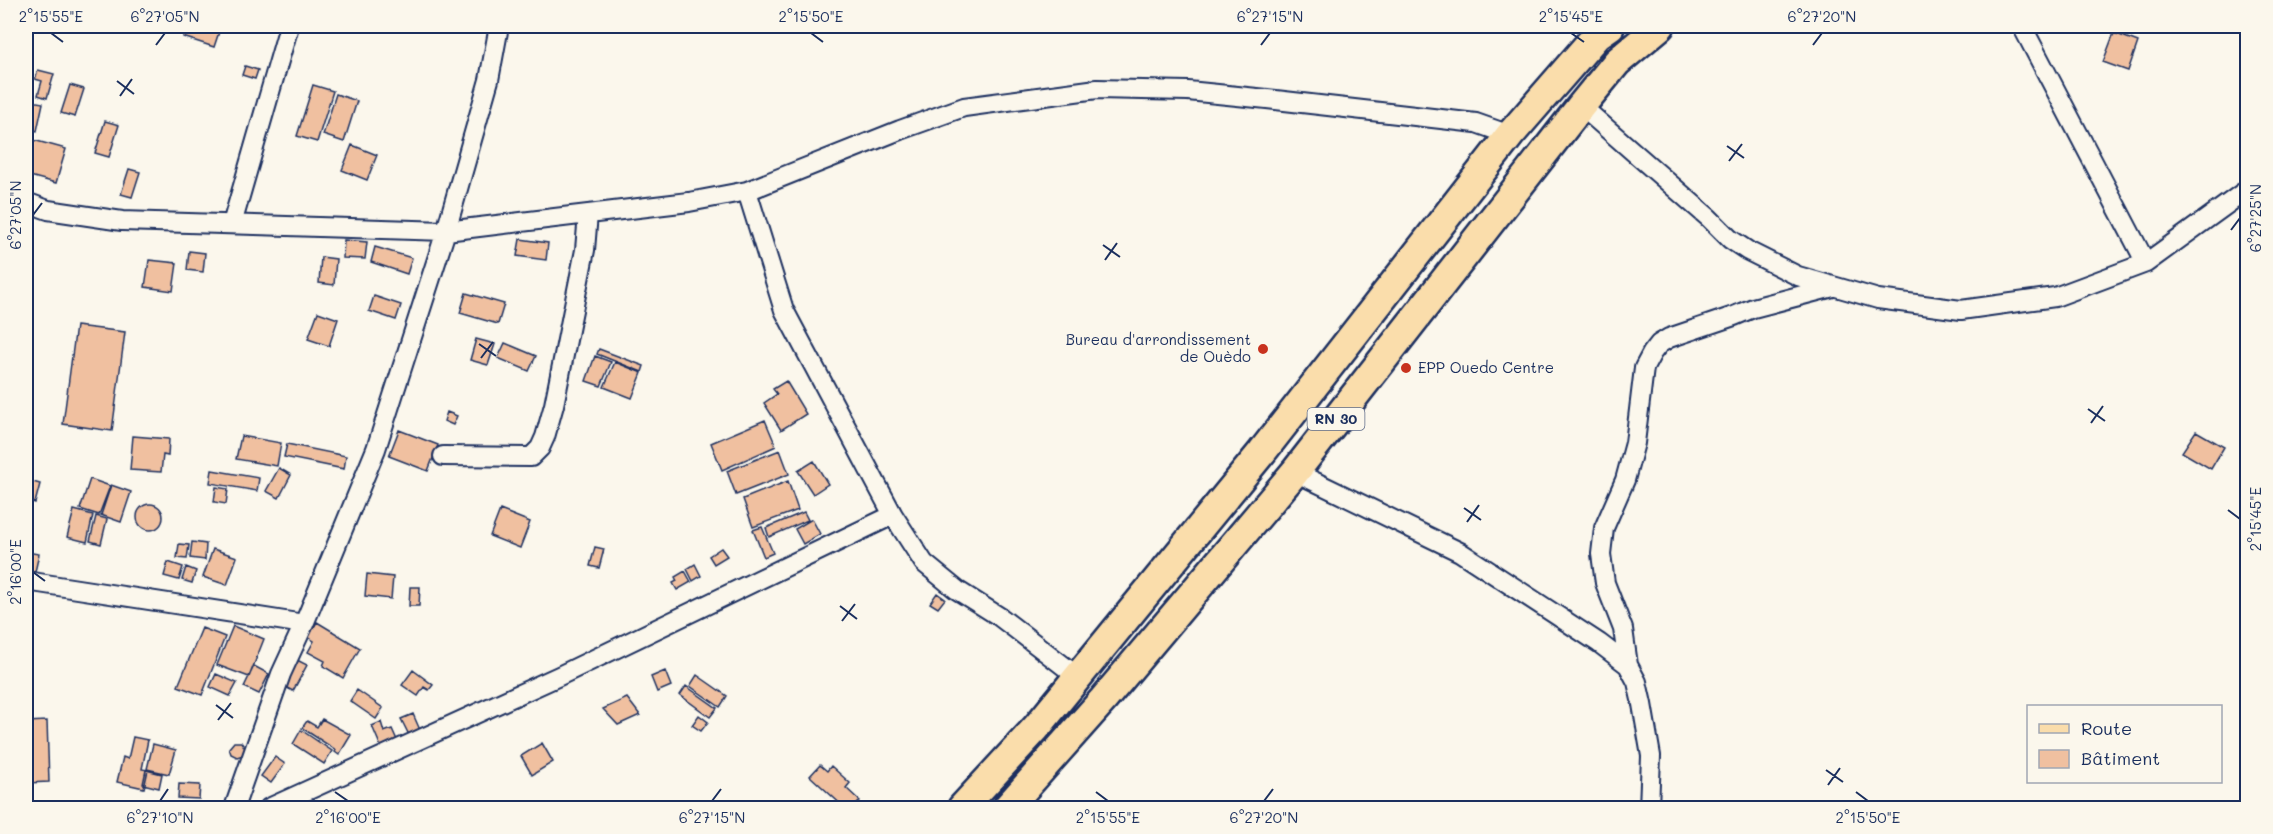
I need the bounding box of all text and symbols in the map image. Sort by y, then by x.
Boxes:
text: 2°15'55"E [19,6,84,26]
text: 6°27'05"N [130,6,200,26]
text: 2°15'50"E [779,6,844,26]
text: 6°27'15"N [1237,6,1303,26]
text: 2°15'45"E [1539,6,1604,26]
text: 6°27'20"N [1788,6,1856,26]
text: 6°27'05"N [5,180,25,250]
text: 6°27'25"N [2245,184,2265,252]
place label: Bureau d'arrondissement de Ouèdo [1066,329,1251,366]
marker: Bureau d'arrondissement de Ouèdo [1256,342,1270,356]
place label: EPP Ouedo Centre [1418,357,1554,377]
marker: EPP Ouedo Centre [1399,361,1413,375]
road number: RN 30 [1308,408,1364,430]
text: 2°15'45"E [2245,486,2265,551]
text: 2°16'00"E [5,539,25,605]
legend [2027,705,2222,783]
text: Route [2081,716,2132,740]
text: Bâtiment [2081,746,2160,770]
text: 6°27'10"N [126,807,194,827]
text: 2°16'00"E [315,807,381,827]
text: 6°27'15"N [679,807,745,827]
text: 2°15'55"E [1076,807,1141,827]
text: 6°27'20"N [1230,807,1298,827]
text: 2°15'50"E [1836,807,1901,827]

